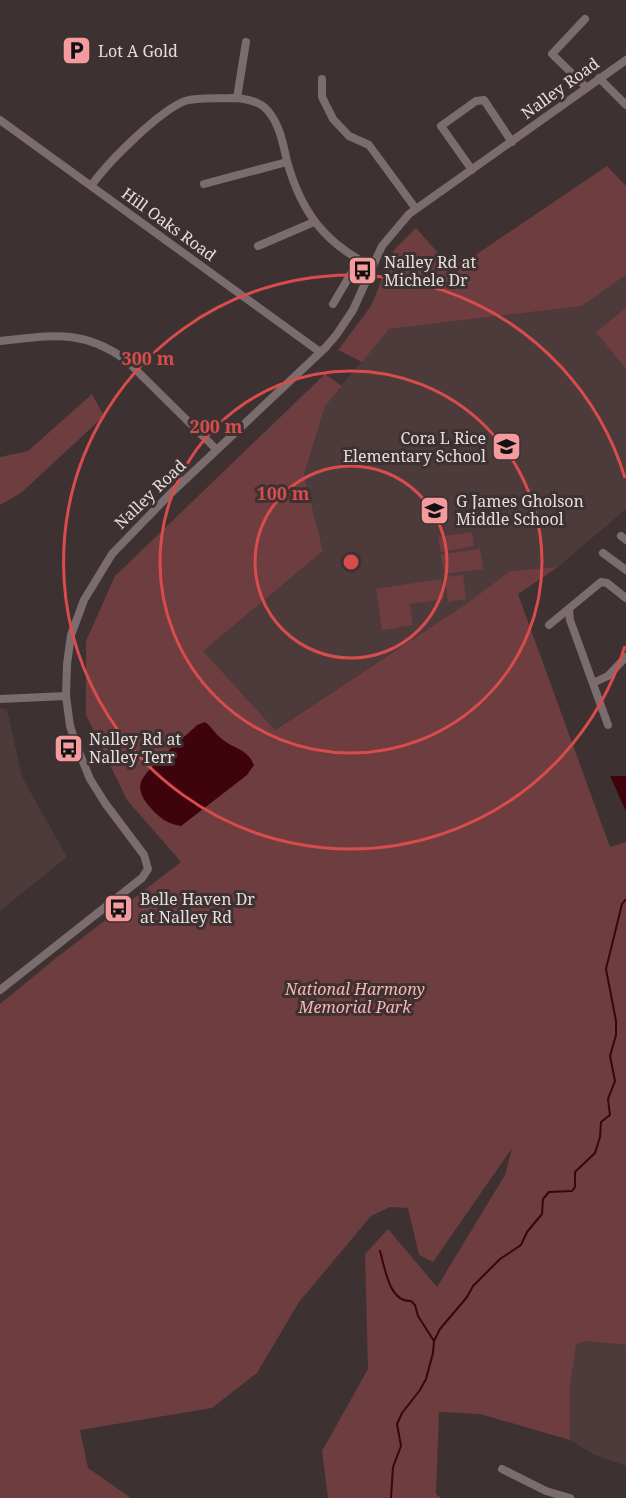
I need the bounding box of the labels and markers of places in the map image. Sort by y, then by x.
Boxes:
parking icon: Lot A Gold [61,35,93,67]
place label: Lot A Gold [98,40,178,62]
place label: Nalley Rd at Michele Dr [384,251,476,291]
bus stop icon: Nalley Rd at Michele Dr [347,255,379,287]
place label: Cora L Rice Elementary School [343,427,486,467]
school or university icon: Cora L Rice Elementary School [491,431,523,463]
place label: G James Gholson Middle School [456,490,584,530]
school or university icon: G James Gholson Middle School [419,494,451,526]
centre of rings [341,552,361,572]
place label: Nalley Rd at Nalley Terr [89,728,181,768]
bus stop icon: Nalley Rd at Nalley Terr [52,732,84,764]
place label: Belle Haven Dr at Nalley Rd [140,888,255,928]
bus stop icon: Belle Haven Dr at Nalley Rd [103,892,135,924]

